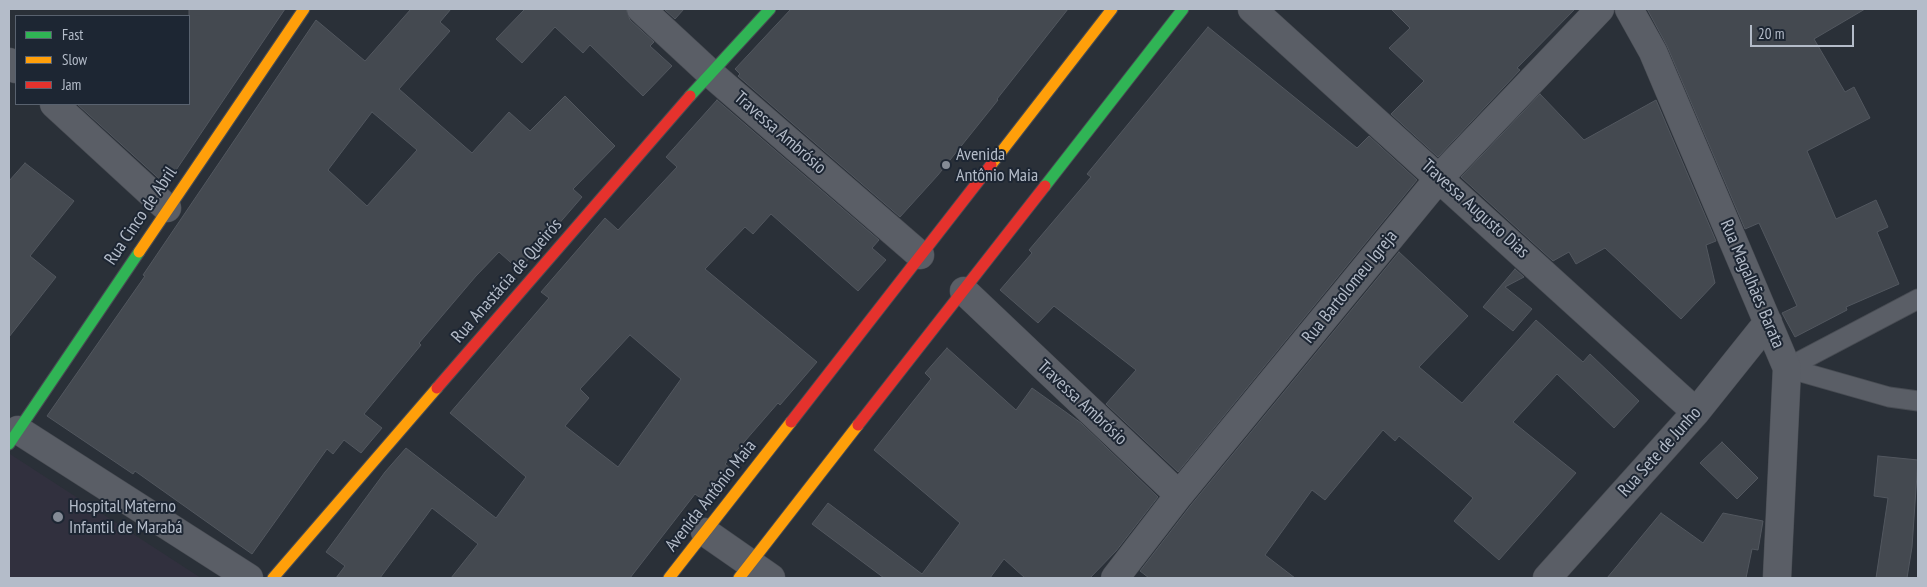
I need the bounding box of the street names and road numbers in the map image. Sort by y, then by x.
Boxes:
street label: Travessa Ambrósio [730,87,830,179]
street label: Travessa Augusto Dias [1417,155,1533,263]
street label: Rua Cinco de Abril [100,163,182,269]
street label: Rua Anastácia de Queirós [447,214,567,348]
street label: Rua Magalhães Barata [1715,216,1789,352]
street label: Rua Bartolomeu Igreja [1298,226,1402,348]
street label: Travessa Ambrósio [1033,356,1131,450]
street label: Rua Sete de Junho [1614,403,1706,501]
street label: Avenida Antônio Maia [661,436,761,556]

